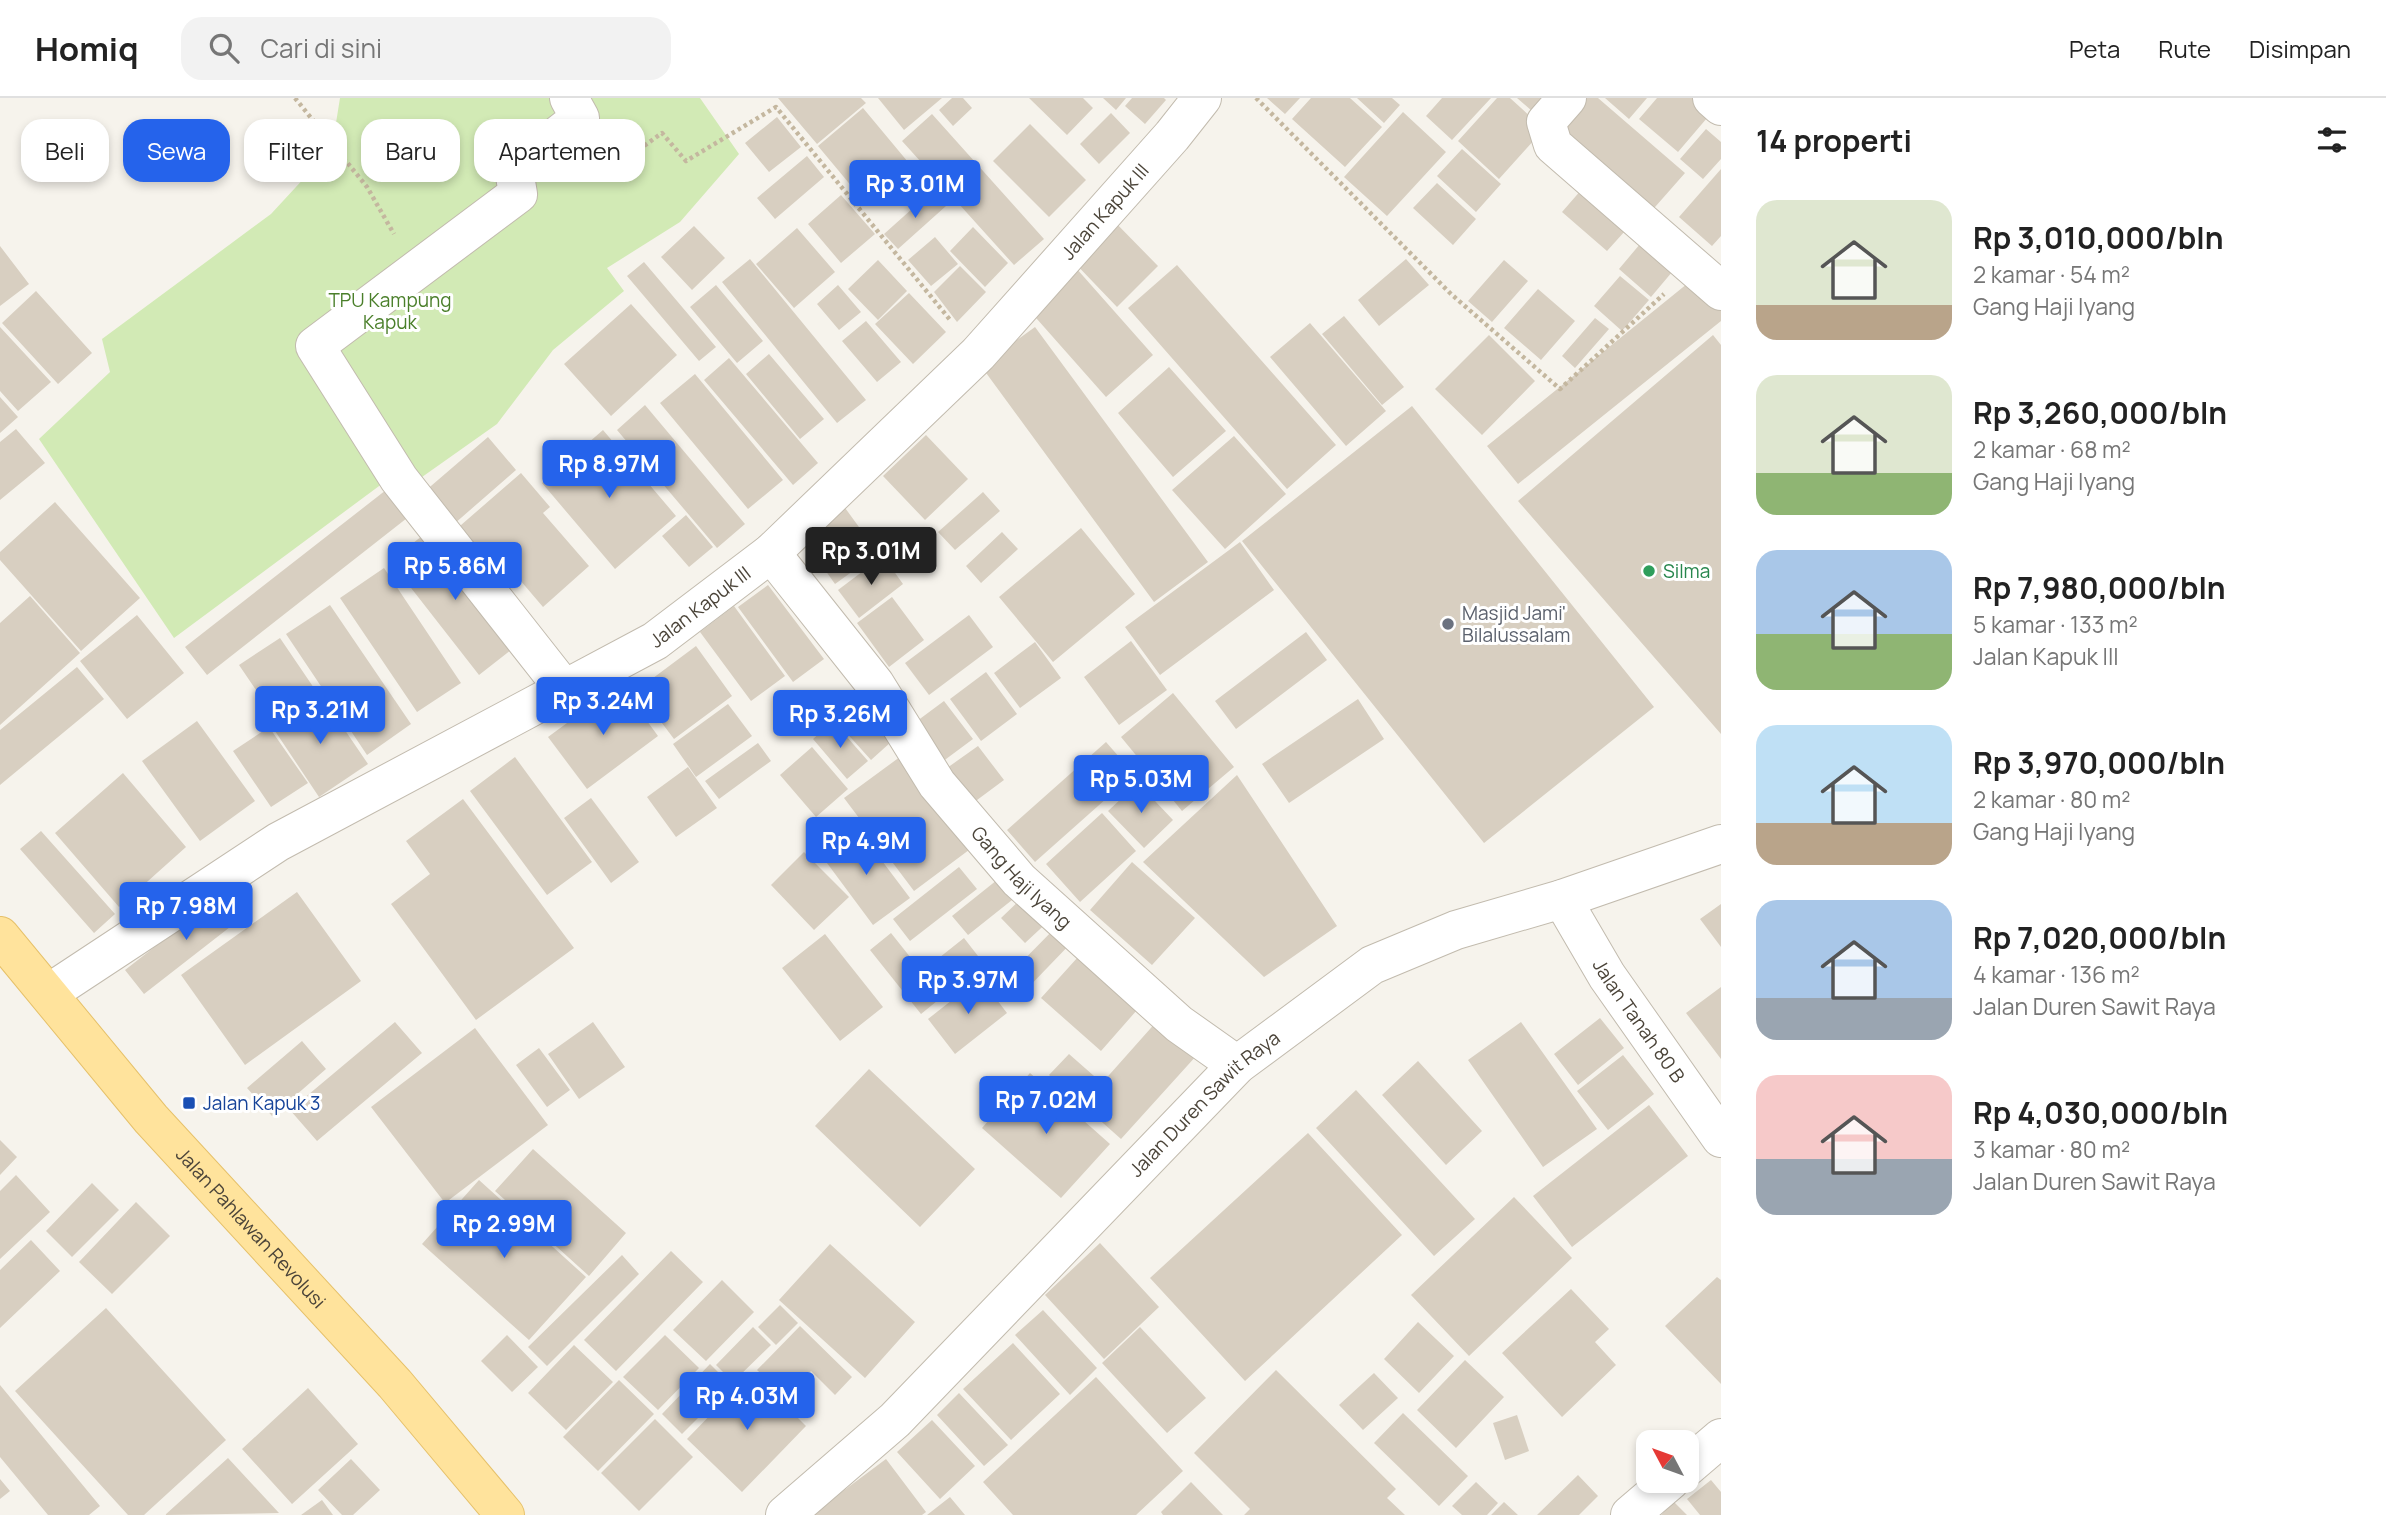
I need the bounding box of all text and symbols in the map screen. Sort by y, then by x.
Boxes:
search box [181,17,671,80]
text: Homiq [35,26,139,71]
icon: search [205,29,243,67]
text: Cari di sini [261,30,382,66]
text: Peta [2069,32,2120,65]
text: Rute [2158,32,2211,65]
text: Disimpan [2249,32,2351,65]
chip: Beli [21,119,109,182]
chip: Sewa [123,119,230,182]
chip: Filter [244,119,347,182]
chip: Baru [361,119,460,182]
chip: Apartemen [474,119,645,182]
text: 14 properti [1756,120,1912,161]
icon: filters [2313,121,2351,159]
street label: Jalan Kapuk III [1055,158,1155,265]
pin: Rp 3.01M [843,160,987,220]
text: Rp 3.01M [865,167,965,199]
text: Rp 3,010,000/bln [1973,217,2223,258]
icon: home [1812,228,1896,312]
text: 2 kamar · 54 m² [1973,258,2130,290]
park label: TPU Kampung Kapuk [329,287,451,335]
text: Gang Haji Iyang [1973,290,2135,322]
text: Rp 3,260,000/bln [1973,392,2227,433]
icon: home [1812,403,1896,487]
text: 2 kamar · 68 m² [1973,433,2131,465]
pin: Rp 8.97M [537,440,681,500]
text: Rp 8.97M [558,447,660,479]
text: Gang Haji Iyang [1973,465,2135,497]
pin: Rp 3.01M [799,528,943,587]
text: Rp 3.01M [821,534,921,566]
pin: Rp 5.86M [383,542,527,602]
text: Rp 5.86M [404,549,506,581]
place label: Silma [1663,558,1710,584]
street label: Jalan Kapuk III [644,560,756,654]
marker: Silma [1641,563,1657,579]
text: Rp 7,980,000/bln [1973,567,2226,608]
icon: home [1812,578,1896,662]
place label: Masjid Jami' Bilalussalam [1462,600,1570,648]
text: 5 kamar · 133 m² [1973,608,2138,640]
marker: Masjid Jami' Bilalussalam [1440,616,1456,632]
text: Jalan Kapuk III [1973,640,2119,672]
pin: Rp 3.24M [531,678,675,737]
text: Rp 3.24M [552,684,654,716]
pin: Rp 3.21M [248,686,392,746]
pin: Rp 3.26M [768,690,912,750]
text: Rp 3.21M [271,693,369,725]
text: Rp 3.26M [789,697,891,729]
text: Rp 3,970,000/bln [1973,742,2225,783]
icon: home [1812,753,1896,837]
pin: Rp 5.03M [1069,756,1213,815]
text: Rp 5.03M [1090,762,1192,794]
text: 2 kamar · 80 m² [1973,783,2131,815]
text: Gang Haji Iyang [1973,815,2135,847]
pin: Rp 4.9M [801,818,931,877]
street label: Gang Haji Iyang [965,820,1077,934]
text: Rp 4.9M [822,824,910,856]
pin: Rp 7.98M [114,882,258,942]
text: Rp 7.98M [136,889,236,921]
text: Rp 7,020,000/bln [1973,917,2226,958]
icon: home [1812,928,1896,1012]
street label: Jalan Tanah 80 B [1587,954,1691,1088]
pin: Rp 3.97M [896,956,1040,1016]
text: 4 kamar · 136 m² [1973,958,2140,990]
text: Rp 3.97M [918,963,1018,995]
text: Jalan Duren Sawit Raya [1973,990,2216,1022]
street label: Jalan Duren Sawit Raya [1123,1025,1285,1183]
pin: Rp 7.02M [974,1076,1118,1136]
text: Rp 7.02M [995,1083,1097,1115]
place label: Jalan Kapuk 3 [203,1090,321,1116]
text: Rp 4,030,000/bln [1973,1092,2228,1133]
marker: Jalan Kapuk 3 [181,1095,197,1111]
icon: home [1812,1103,1896,1187]
text: 3 kamar · 80 m² [1973,1133,2130,1165]
street label: Jalan Pahlawan Revolusi [170,1142,332,1314]
text: Jalan Duren Sawit Raya [1973,1165,2216,1197]
pin: Rp 2.99M [432,1200,576,1260]
text: Rp 2.99M [453,1207,555,1239]
pin: Rp 4.03M [675,1372,819,1432]
text: Rp 4.03M [696,1379,798,1411]
north arrow [1636,1430,1699,1493]
map controls [1636,1430,1699,1493]

